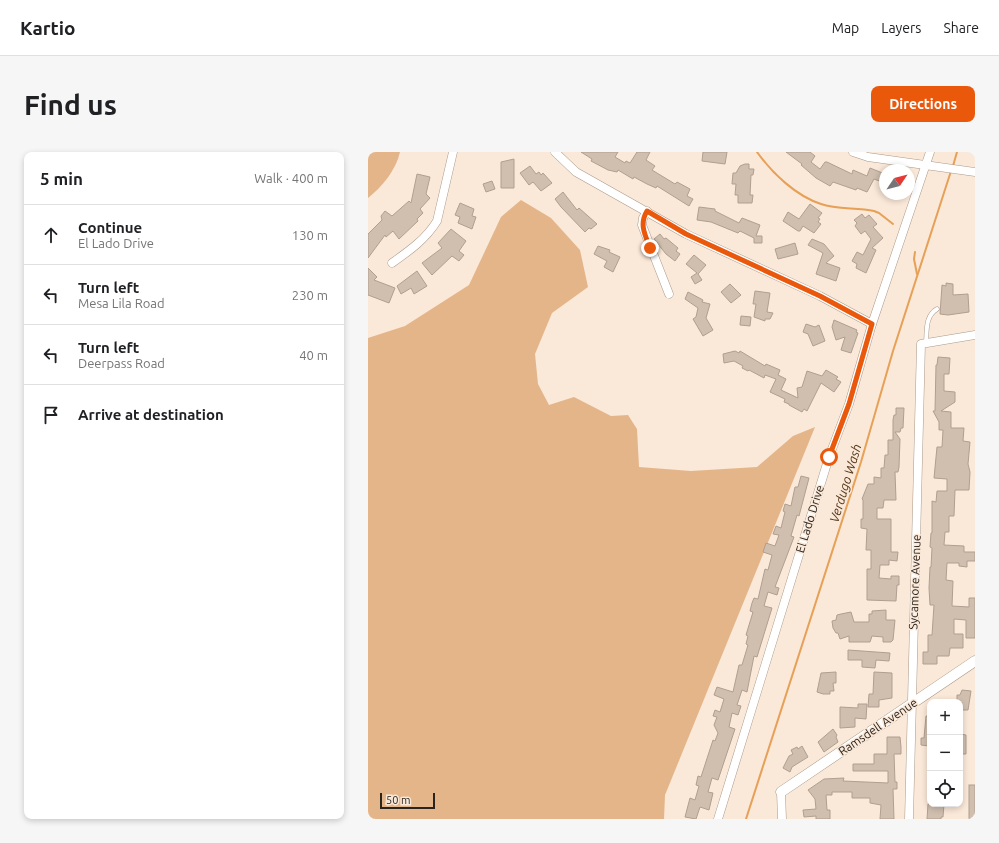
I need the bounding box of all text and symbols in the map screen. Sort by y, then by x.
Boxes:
text: Kartio [20,17,76,39]
text: Map [832,20,859,36]
text: Layers [881,20,921,36]
text: Share [943,20,979,36]
button: Directions [871,86,975,122]
text: Find us [24,89,117,120]
north arrow [879,164,915,200]
text: 5 min [40,169,83,188]
text: Walk · 400 m [254,171,328,185]
text: Continue [78,219,142,236]
icon: ahead [40,224,62,246]
text: 130 m [292,228,328,242]
text: El Lado Drive [78,236,154,250]
route end [641,239,659,257]
text: Turn left [78,279,139,296]
icon: left [40,284,62,306]
text: 230 m [292,288,328,302]
text: Mesa Lila Road [78,296,165,310]
text: Turn left [78,339,139,356]
icon: left [40,344,62,366]
text: 40 m [299,348,328,362]
text: Deerpass Road [78,356,165,370]
icon: arrive [40,404,62,426]
text: Arrive at destination [78,406,224,423]
water label: Verdugo Wash [826,442,864,524]
route start [820,448,838,466]
street label: El Lado Drive [793,483,826,554]
street label: Sycamore Avenue [906,534,923,630]
street label: Ramsdell Avenue [836,695,920,758]
map controls [927,699,963,807]
button: + [927,699,963,735]
button: − [927,735,963,771]
button: locate [927,771,963,807]
scale bar [380,791,435,810]
text: 50 m [386,794,410,806]

